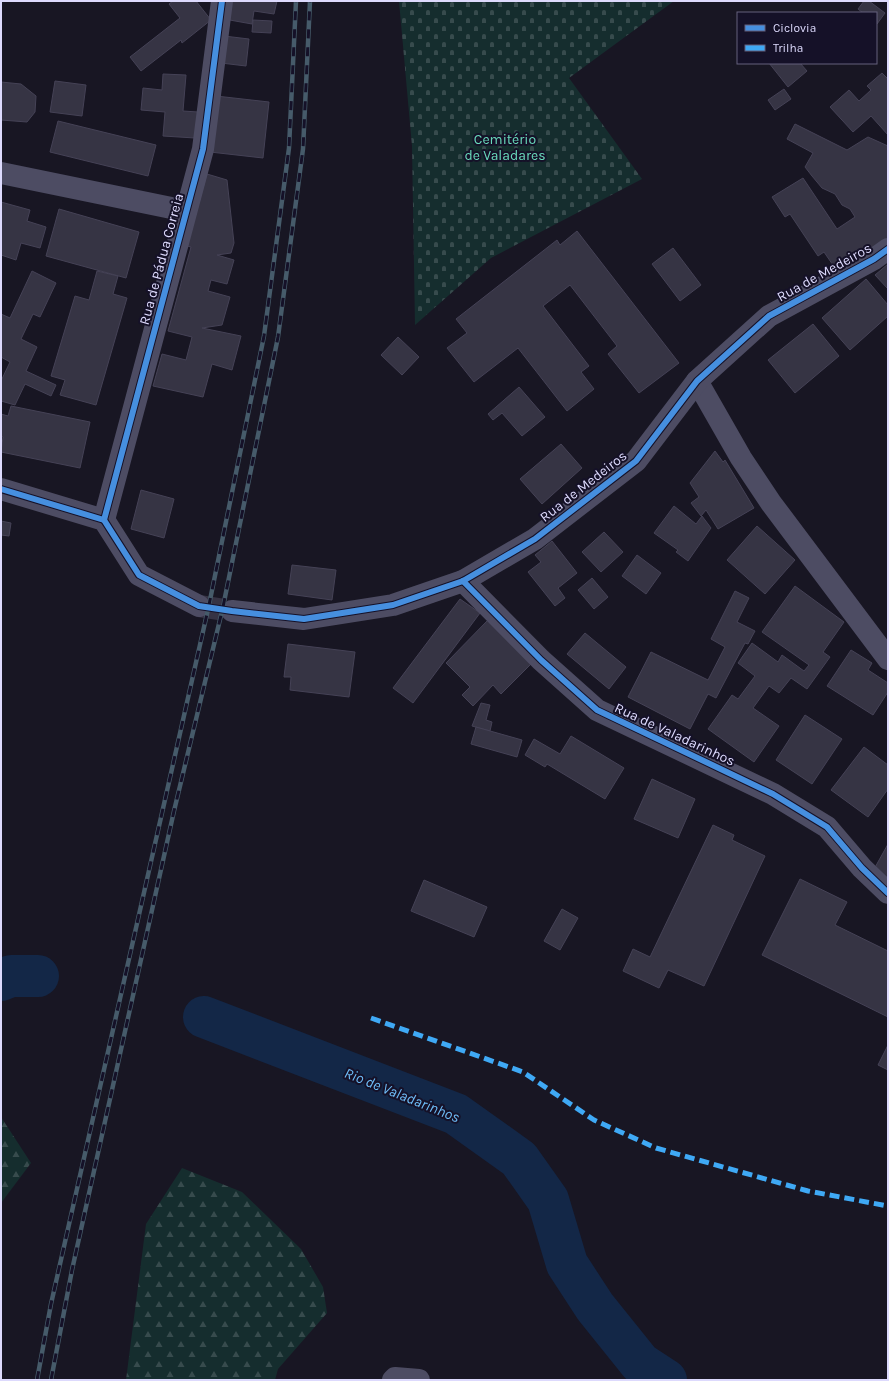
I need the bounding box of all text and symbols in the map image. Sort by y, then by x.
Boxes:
legend [737,12,877,64]
text: Ciclovia [773,21,816,35]
text: Trilha [773,41,803,55]
park label: Cemitério de Valadares [464,131,546,164]
street label: Rua de Pádua Correia [136,191,187,327]
street label: Rua de Medeiros [774,239,875,305]
street label: Rua de Medeiros [536,447,630,526]
street label: Rua de Valadarinhos [612,699,738,770]
water label: Rio de Valadarinhos [342,1064,462,1126]

